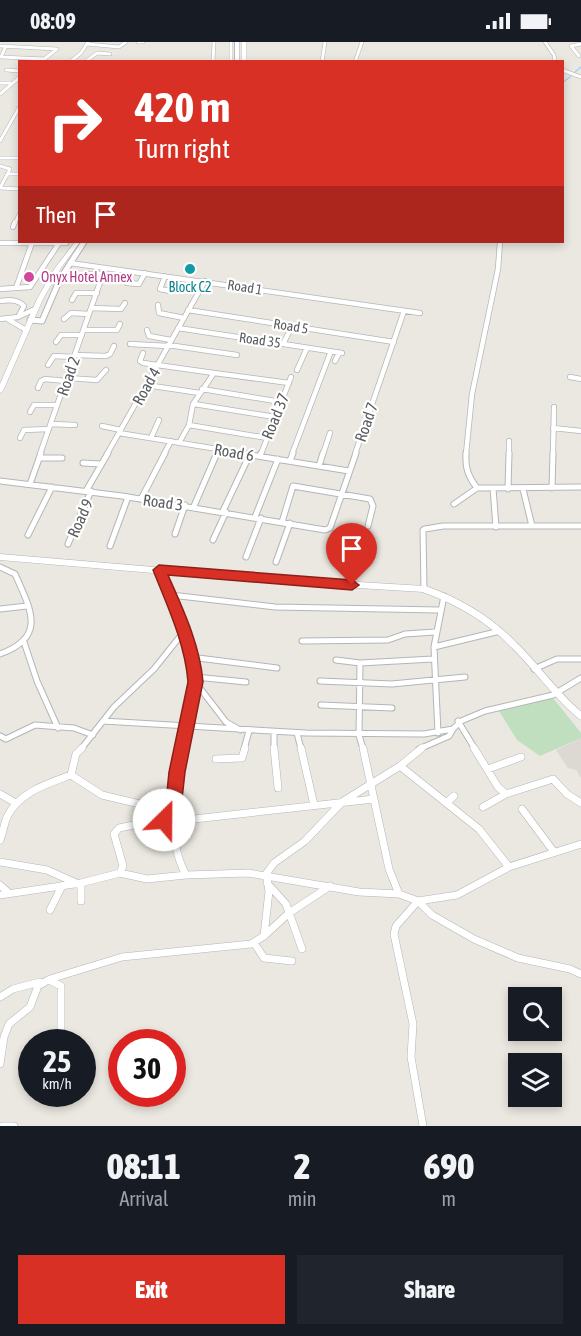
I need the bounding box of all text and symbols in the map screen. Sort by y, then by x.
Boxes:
text: 08:09 [30,8,76,34]
text: 420 m [135,83,230,131]
icon: right [36,84,114,162]
text: Turn right [135,133,230,164]
icon: arrive [89,198,122,231]
text: Then [36,202,77,228]
marker: Block C2 [183,262,197,276]
place label: Onyx Hotel Annex [41,269,133,285]
marker: Onyx Hotel Annex [22,270,36,284]
street label: Road 1 [226,276,264,298]
place label: Block C2 [169,279,211,295]
street label: Road 5 [272,315,310,337]
street label: Road 35 [238,329,282,351]
street label: Road 2 [53,354,83,398]
street label: Road 4 [128,364,164,408]
street label: Road 37 [258,390,292,442]
street label: Road 7 [351,400,381,444]
street label: Road 6 [213,440,255,464]
street label: Road 3 [142,490,184,514]
street label: Road 9 [64,496,96,540]
pin [326,523,377,585]
icon: arrive [335,532,368,565]
position arrow [132,788,196,852]
map controls [508,987,562,1107]
button: search [508,987,562,1041]
speed limit sign: 30 [108,1029,186,1107]
text: 25 [43,1044,71,1078]
button: layers [508,1053,562,1107]
text: km/h [42,1075,72,1092]
text: 08:11 [107,1145,181,1187]
text: 2 [294,1145,311,1187]
text: 690 [423,1145,474,1187]
text: Arrival [119,1187,168,1210]
text: min [288,1187,317,1210]
text: m [442,1187,456,1210]
button: Exit [18,1255,285,1324]
button: Share [297,1255,563,1324]

